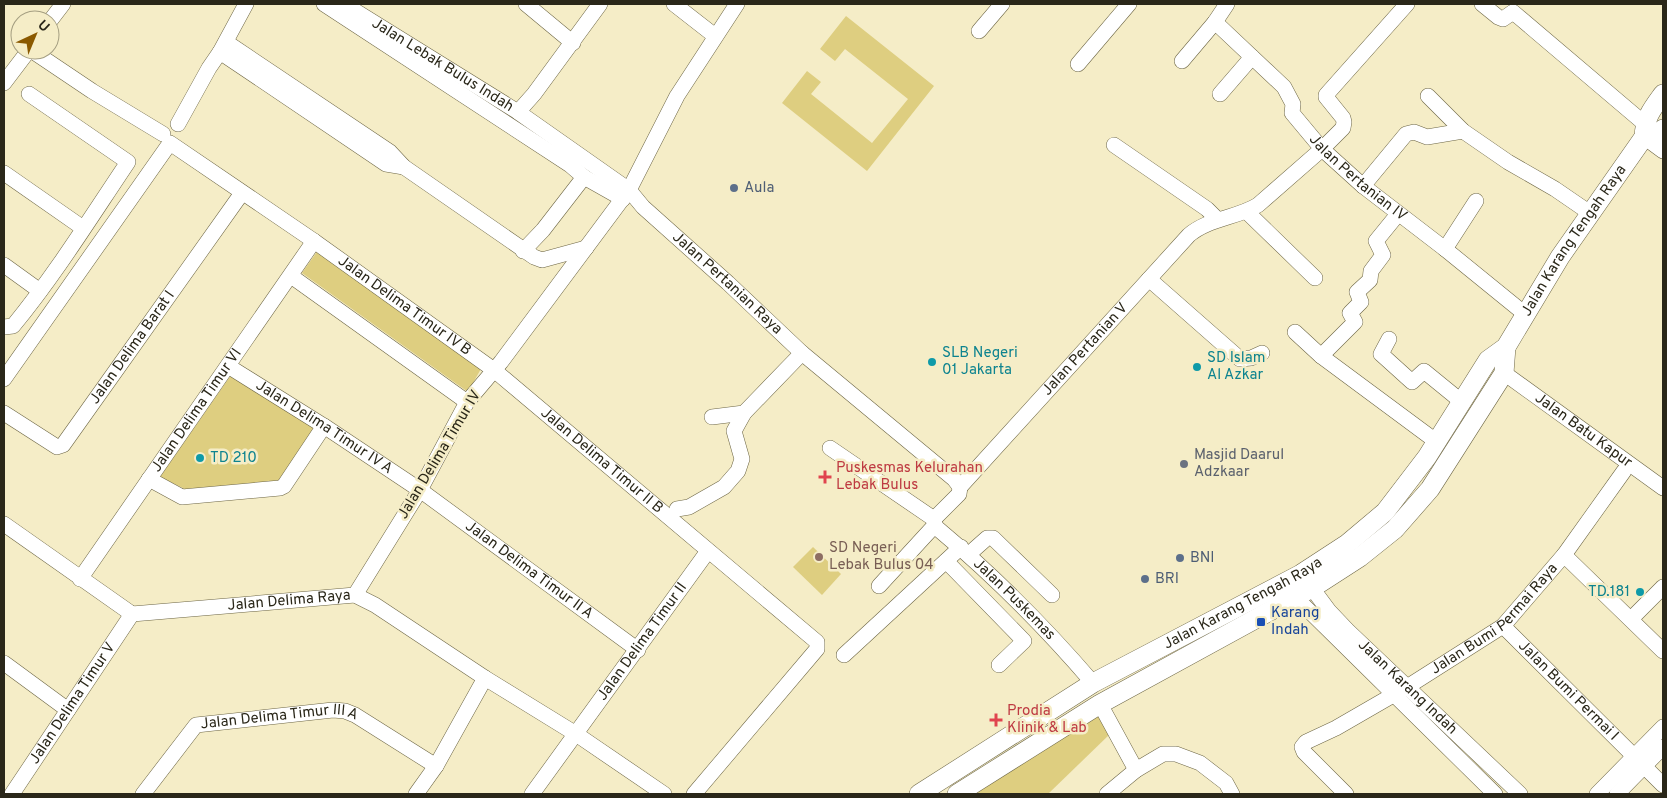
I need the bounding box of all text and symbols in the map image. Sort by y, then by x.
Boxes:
north arrow [10,10,60,60]
street label: Jalan Lebak Bulus Indah [368,14,517,116]
text: U [33,17,52,36]
street label: Jalan Pertanian IV [1305,131,1411,226]
street label: Jalan Karang Tengah Raya [1517,161,1631,320]
place label: Aula [744,179,774,198]
marker: Aula [728,182,740,194]
street label: Jalan Pertanian Raya [668,228,786,339]
street label: Jalan Delima Timur IV B [334,252,475,360]
street label: Jalan Delima Barat I [85,287,179,408]
street label: Jalan Pertanian V [1038,299,1132,400]
place label: SLB Negeri 01 Jakarta [942,344,1018,380]
street label: Jalan Delima Timur VI [147,345,246,476]
place label: SD Islam Al Azkar [1207,349,1265,385]
marker: SLB Negeri 01 Jakarta [926,356,938,368]
marker: SD Islam Al Azkar [1191,361,1203,373]
street label: Jalan Delima Timur IV A [252,376,396,479]
street label: Jalan Delima Timur IV [394,387,486,523]
street label: Jalan Batu Kapur [1531,389,1636,472]
street label: Jalan Delima Timur II B [536,404,667,518]
place label: Masjid Daarul Adzkaar [1194,446,1284,482]
place label: TD 210 [210,449,257,468]
marker: TD 210 [194,452,206,464]
marker: Masjid Daarul Adzkaar [1178,458,1190,470]
place label: Puskesmas Kelurahan Lebak Bulus [836,459,983,495]
marker: Puskesmas Kelurahan Lebak Bulus [818,470,832,484]
street label: Jalan Delima Timur II A [461,517,597,623]
place label: SD Negeri Lebak Bulus 04 [829,539,934,575]
place label: BNI [1190,549,1215,568]
marker: SD Negeri Lebak Bulus 04 [813,551,825,563]
marker: BNI [1174,552,1186,564]
street label: Jalan Karang Tengah Raya [1160,553,1326,654]
street label: Jalan Puskemas [969,555,1059,644]
street label: Jalan Bumi Permai Raya [1427,559,1562,679]
place label: BRI [1155,570,1179,589]
marker: BRI [1139,573,1151,585]
street label: Jalan Delima Timur II [593,579,691,705]
place label: TD.181 [1588,583,1630,602]
street label: Jalan Delima Raya [227,586,351,615]
marker: TD.181 [1634,586,1646,598]
place label: Karang Indah [1271,604,1320,640]
marker: Karang Indah [1255,616,1267,628]
street label: Jalan Karang Indah [1354,636,1461,739]
street label: Jalan Bumi Permai I [1514,637,1623,745]
street label: Jalan Delima Timur V [25,639,120,768]
street label: Jalan Delima Timur III A [200,701,361,734]
place label: Prodia Klinik & Lab [1007,702,1087,738]
marker: Prodia Klinik & Lab [989,713,1003,727]

